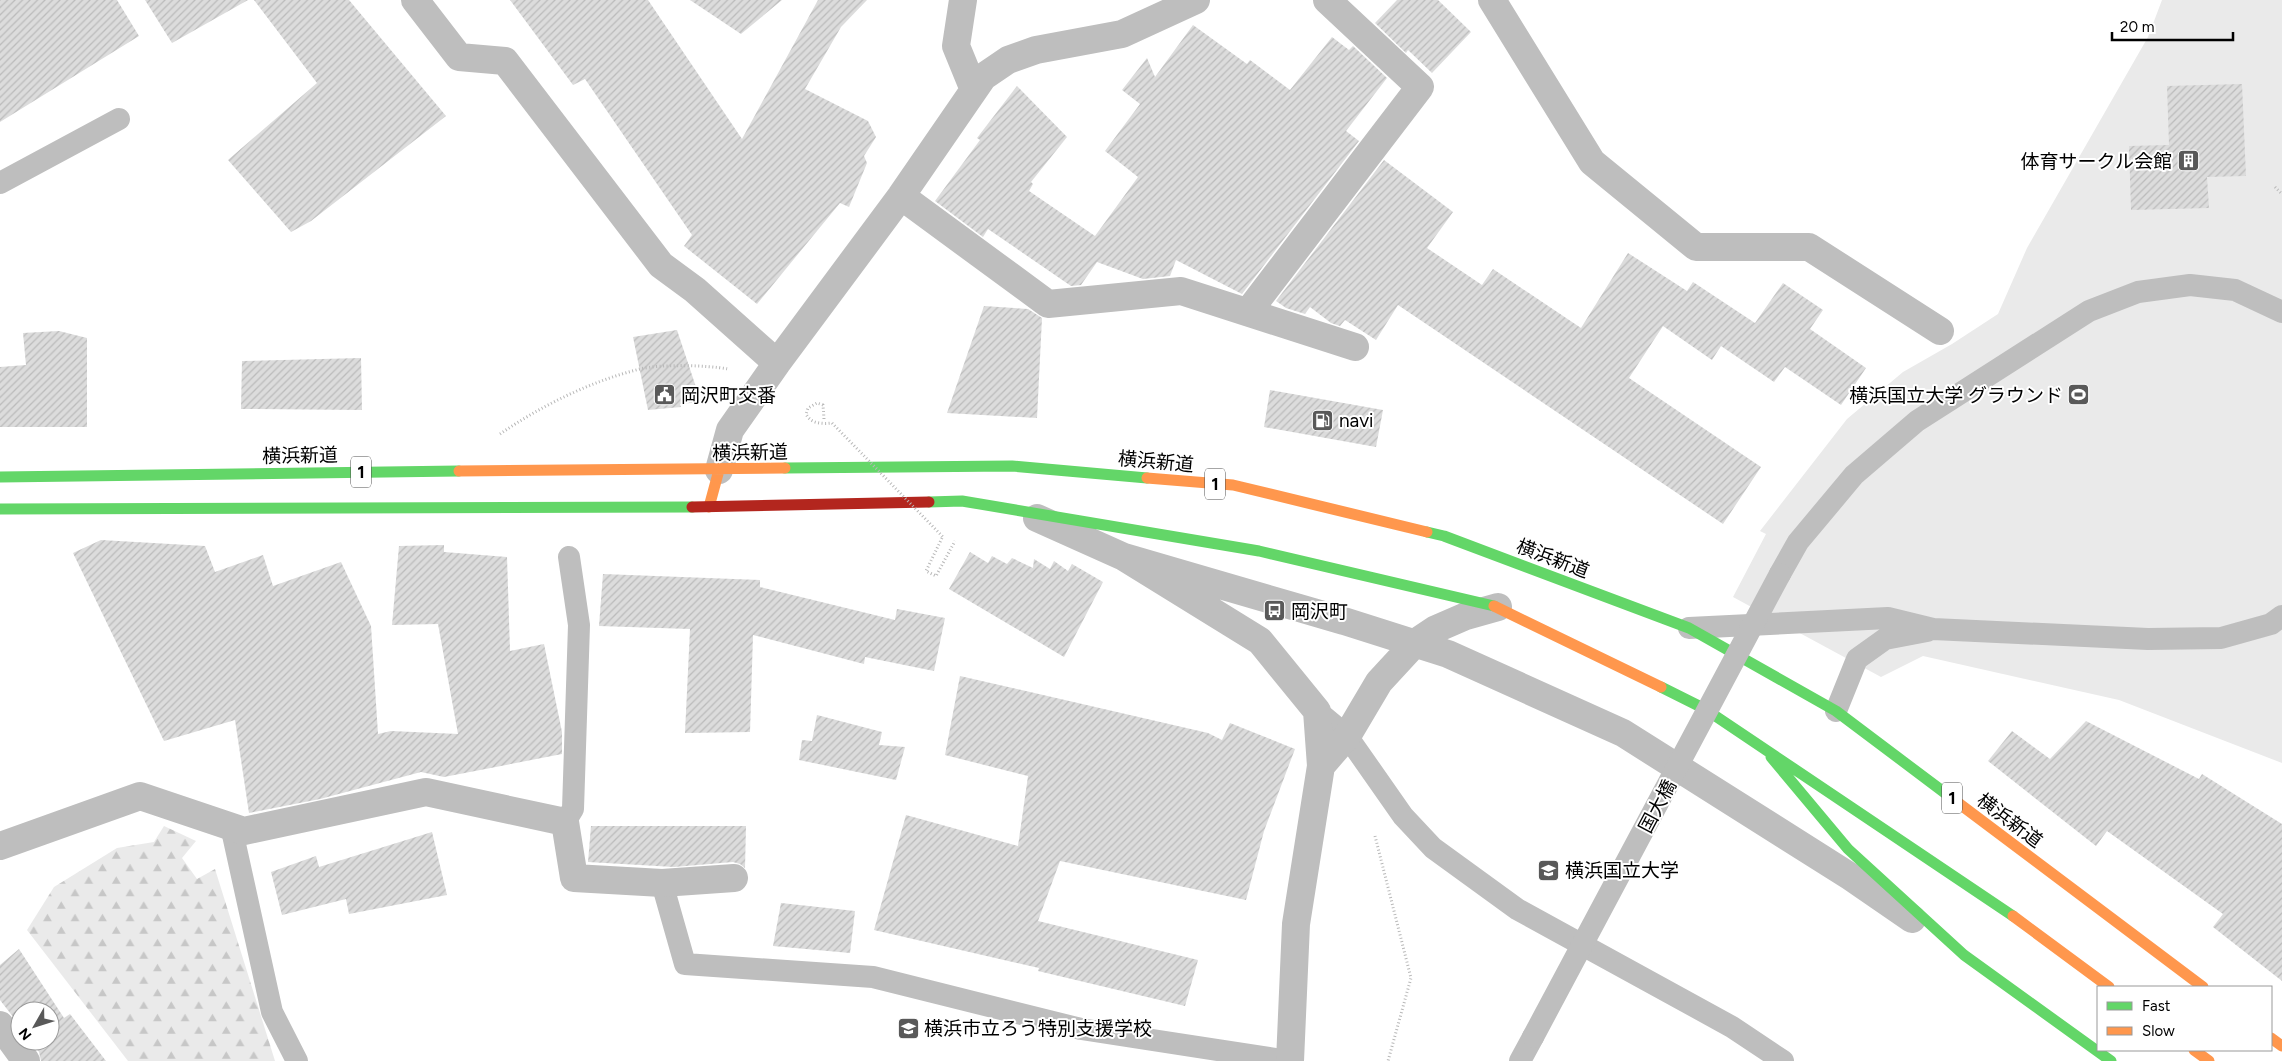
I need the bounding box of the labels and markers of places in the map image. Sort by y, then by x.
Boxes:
building icon: 体育サークル会館 [2176,149,2200,173]
place label: 体育サークル会館 [2021,150,2172,173]
public building icon: 岡沢町交番 [653,383,677,407]
sports icon: 横浜国立大学 グラウンド [2067,383,2091,407]
place label: 岡沢町交番 [681,384,776,407]
place label: 横浜国立大学 グラウンド [1849,384,2063,407]
fuel station icon: navi [1311,408,1335,432]
place label: navi [1339,409,1373,432]
bus stop icon: 岡沢町 [1263,599,1287,623]
place label: 岡沢町 [1291,600,1348,623]
school or university icon: 横浜国立大学 [1537,858,1561,882]
place label: 横浜国立大学 [1565,859,1679,882]
school or university icon: 横浜市立ろう特別支援学校 [896,1016,920,1040]
place label: 横浜市立ろう特別支援学校 [924,1017,1152,1040]

